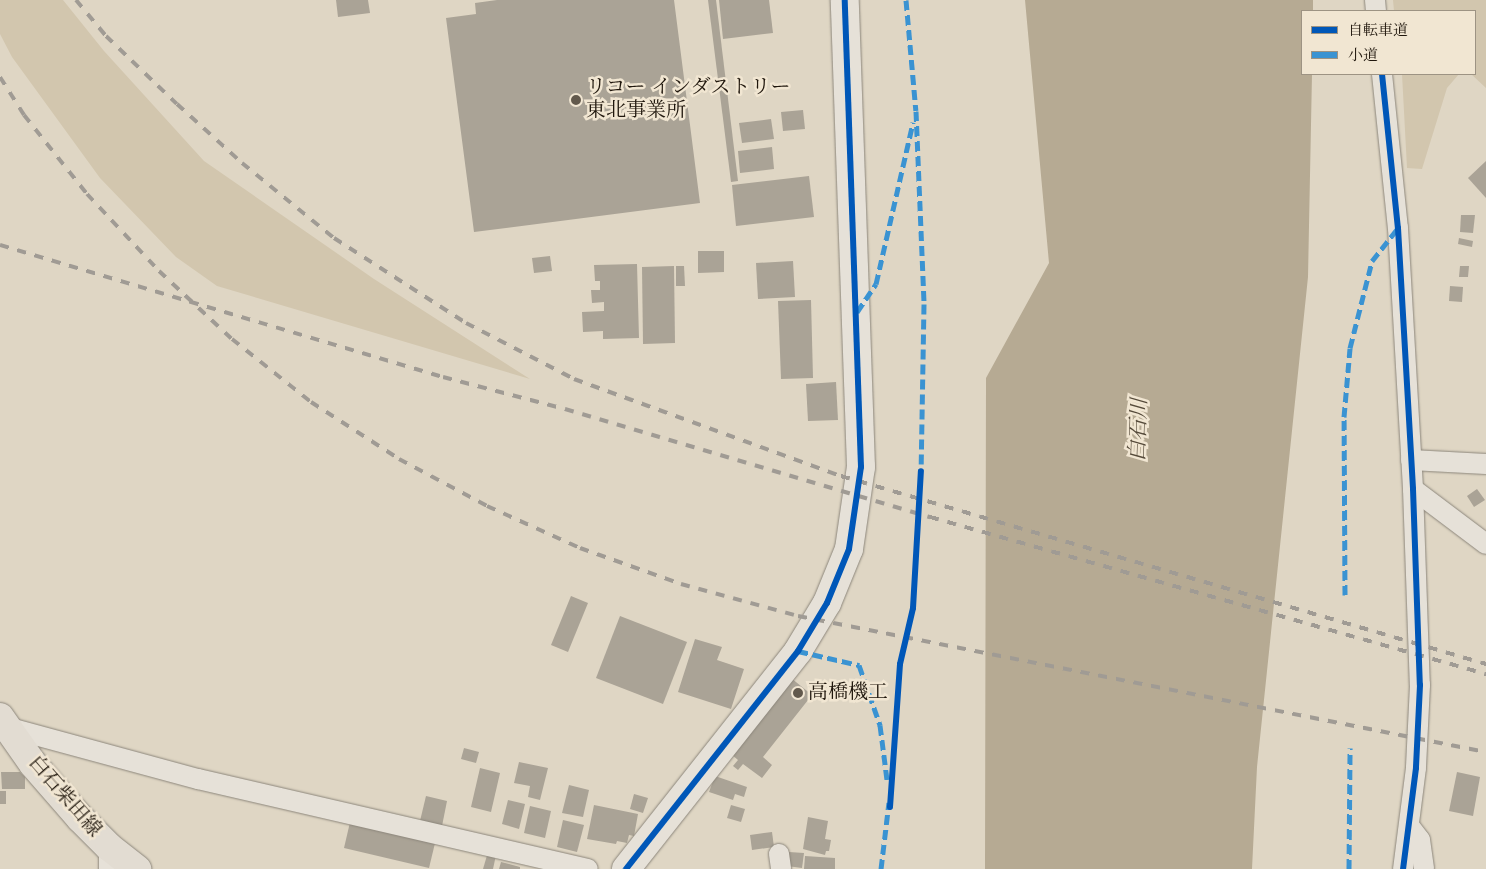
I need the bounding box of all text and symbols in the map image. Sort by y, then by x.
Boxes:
legend [1301,10,1476,75]
text: 自転車道 [1348,24,1408,39]
text: 小道 [1348,49,1378,64]
place label: リコー インダストリー 東北事業所 [586,76,792,123]
marker: リコー インダストリー 東北事業所 [570,94,582,106]
water label: 白石川 [1126,398,1154,462]
place label: 高橋機工 [808,681,888,705]
marker: 高橋機工 [792,687,804,699]
street label: 白石柴田線 [22,751,106,843]

